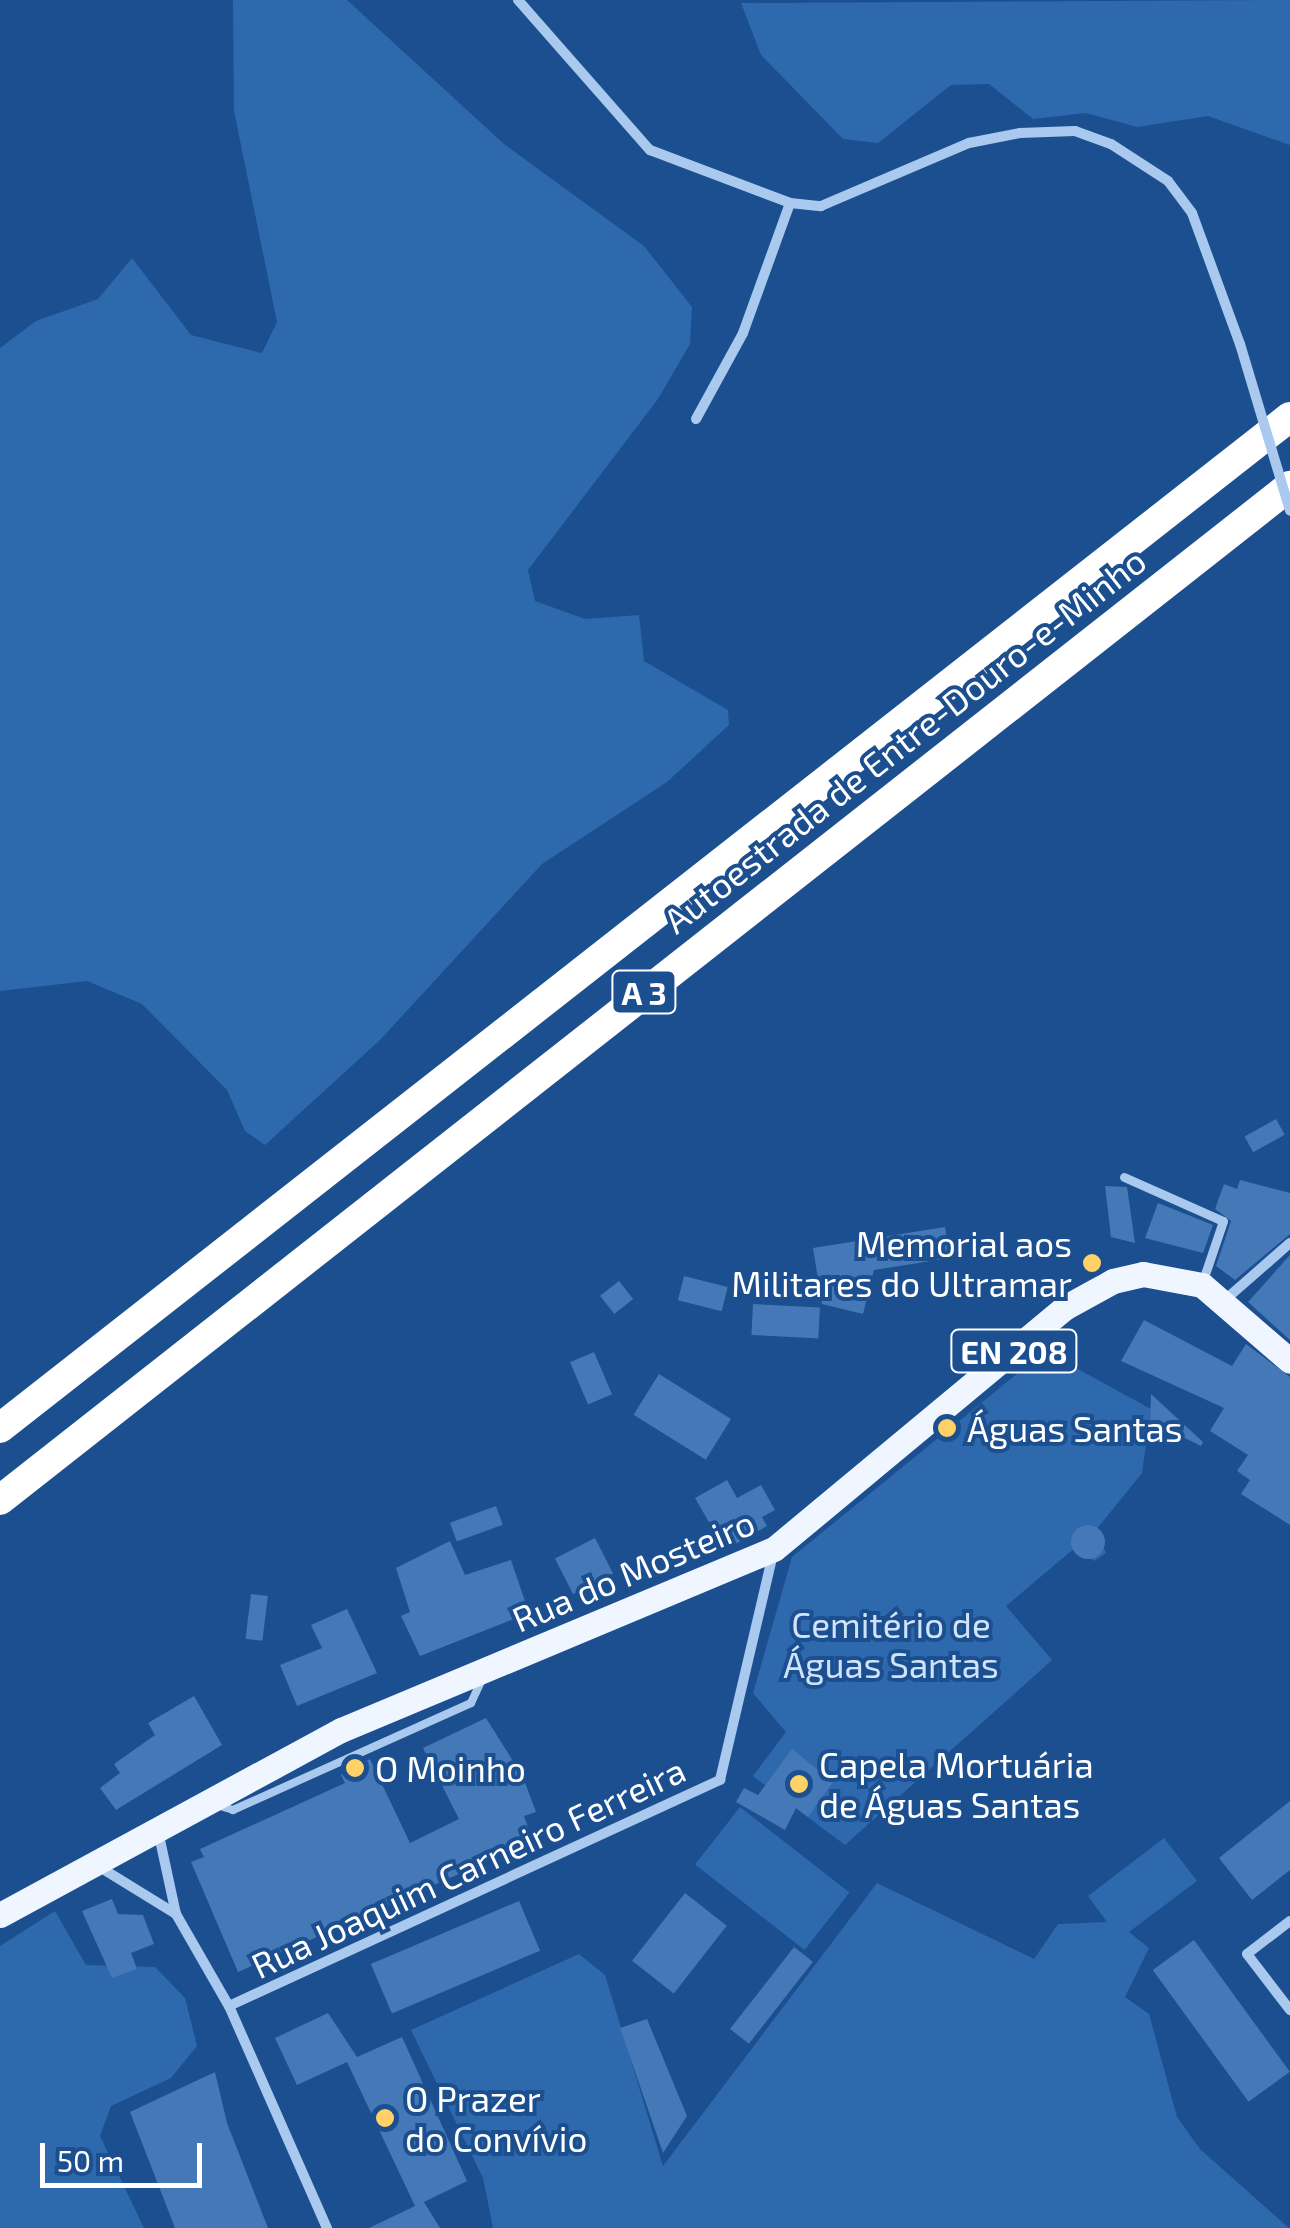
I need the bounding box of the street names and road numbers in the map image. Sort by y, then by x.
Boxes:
street label: Autoestrada de Entre-Douro-e-Minho [655,539,1153,941]
road number: A 3 [609,965,679,1019]
road number: EN 208 [949,1324,1079,1378]
street label: Rua do Mosteiro [506,1500,760,1640]
street label: Rua Joaquim Carneiro Ferreira [244,1748,692,1986]

